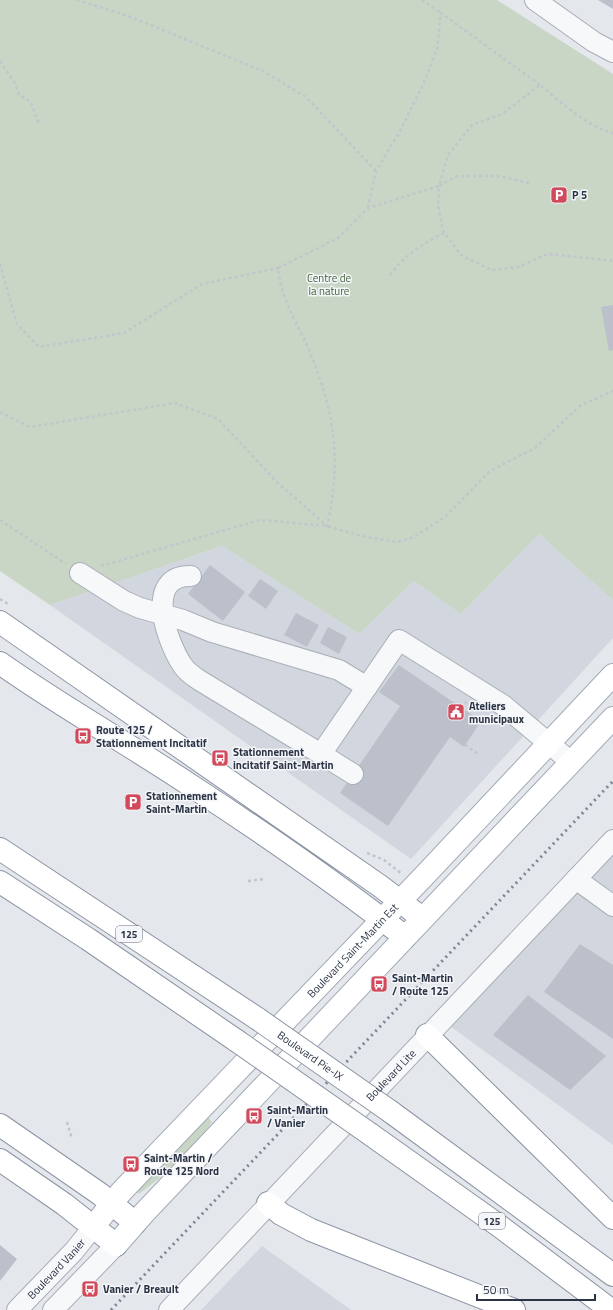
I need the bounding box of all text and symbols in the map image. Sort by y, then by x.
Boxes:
parking icon: P 5 [549,185,569,205]
place label: P 5 [572,187,587,203]
park label: Centre de la nature [307,270,352,299]
place label: Ateliers municipaux [469,698,525,727]
public building icon: Ateliers municipaux [446,702,466,722]
place label: Route 125 / Stationnement Incitatif [96,722,207,751]
bus stop icon: Route 125 / Stationnement Incitatif [73,726,93,746]
place label: Stationnement incitatif Saint-Martin [233,744,334,773]
bus stop icon: Stationnement incitatif Saint-Martin [210,748,230,768]
place label: Stationnement Saint-Martin [146,788,217,817]
parking icon: Stationnement Saint-Martin [123,792,143,812]
street label: Boulevard Saint-Martin Est [303,900,402,1001]
road number: 125 [116,926,142,942]
place label: Saint-Martin / Route 125 [392,970,453,999]
bus stop icon: Saint-Martin / Route 125 [369,974,389,994]
street label: Boulevard Pie-IX [274,1027,347,1084]
street label: Boulevard Lite [362,1045,420,1105]
place label: Saint-Martin / Vanier [267,1102,328,1131]
bus stop icon: Saint-Martin / Vanier [244,1106,264,1126]
place label: Saint-Martin / Route 125 Nord [144,1150,219,1179]
bus stop icon: Saint-Martin / Route 125 Nord [121,1154,141,1174]
road number: 125 [479,1213,505,1229]
street label: Boulevard Vanier [24,1235,89,1303]
scale bar [477,1276,595,1302]
bus stop icon: Vanier / Breault [80,1279,100,1299]
text: 50 m [483,1280,509,1299]
place label: Vanier / Breault [103,1281,179,1297]

